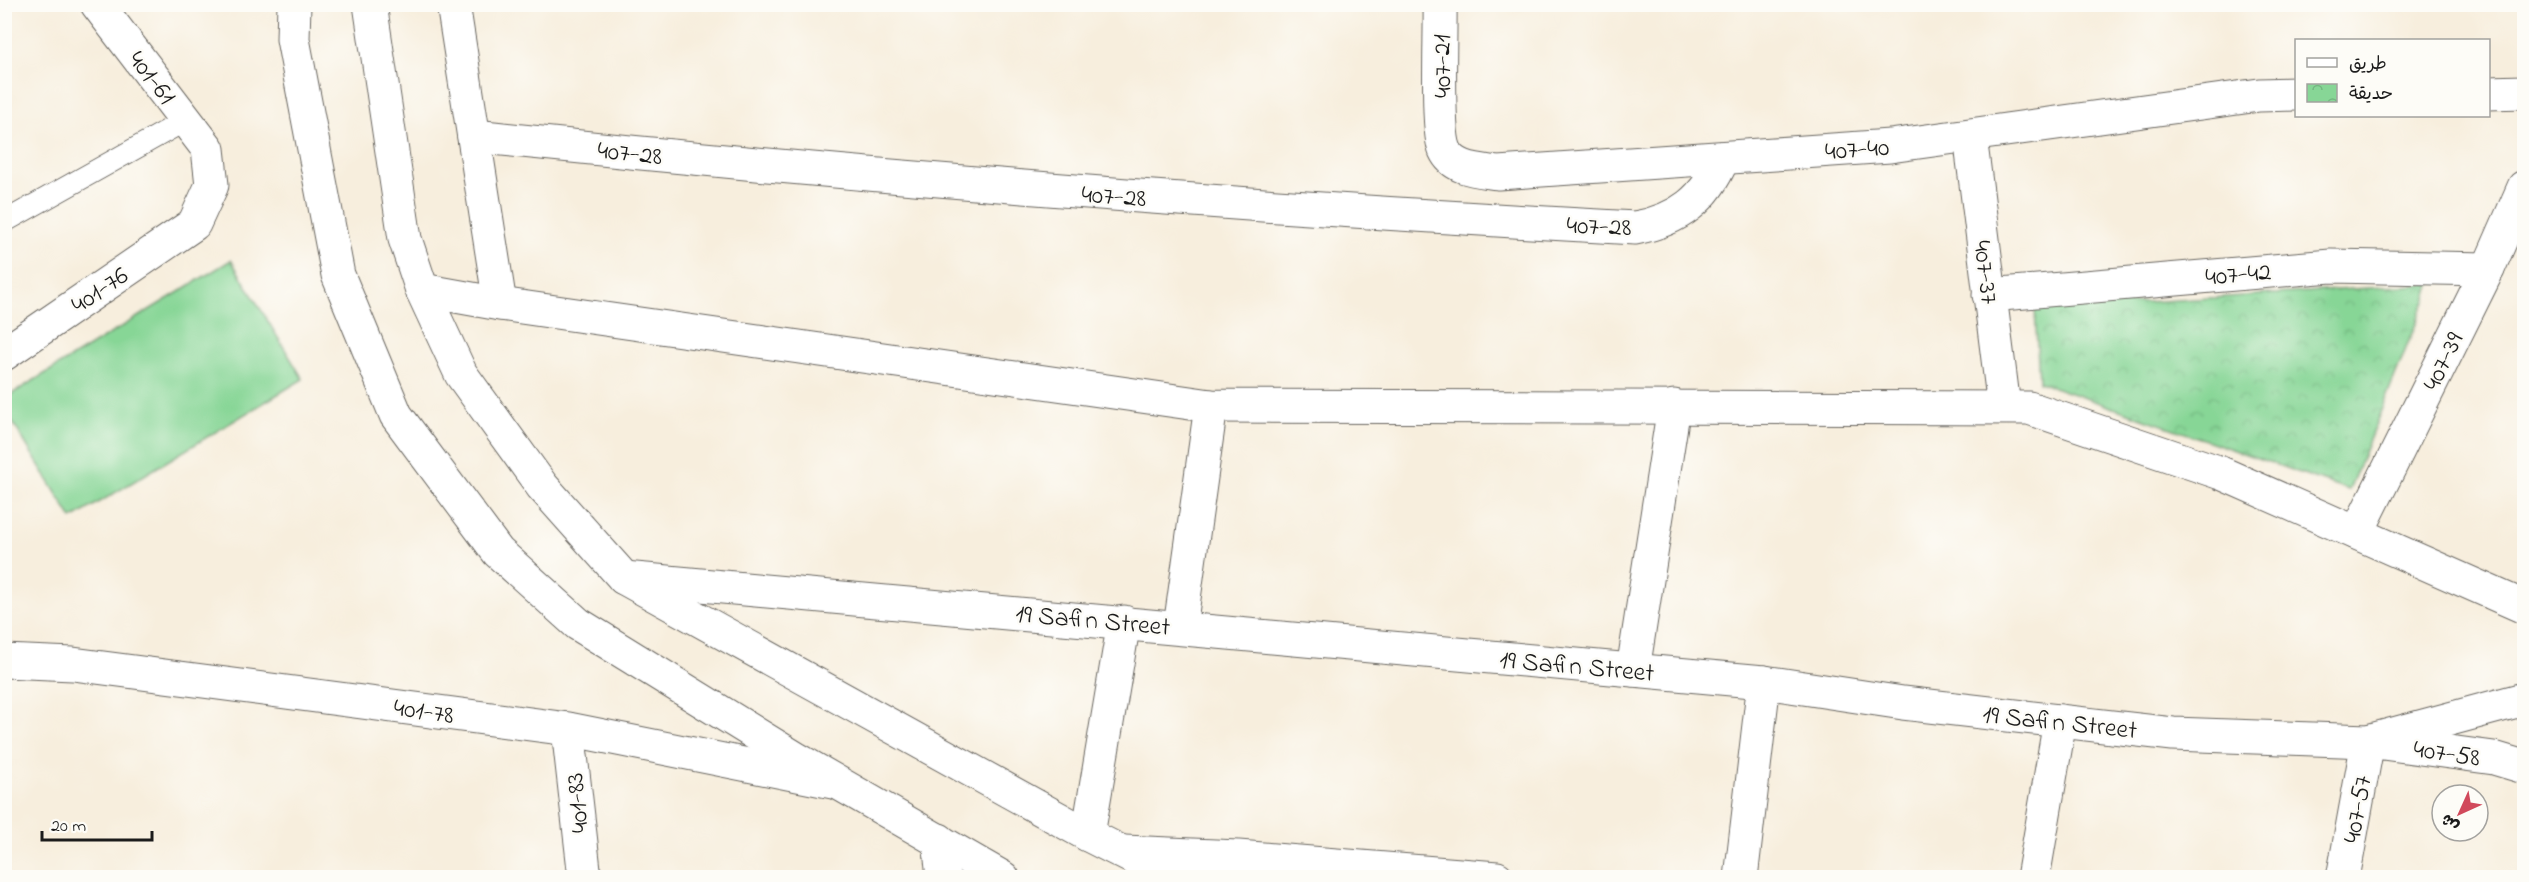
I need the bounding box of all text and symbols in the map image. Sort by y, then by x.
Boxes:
street label: 407-21 [1424,34,1464,98]
legend [2295,39,2490,117]
street label: 401-61 [117,44,184,114]
text: طريق [2349,52,2387,78]
text: حديقة [2349,82,2393,108]
street label: 407-40 [1824,130,1891,172]
street label: 407-28 [595,133,664,177]
street label: 407-28 [1080,177,1148,219]
street label: 407-28 [1566,208,1632,248]
street label: 407-37 [1961,238,2007,307]
street label: 407-42 [2204,254,2273,298]
street label: 401-76 [64,258,137,325]
street label: 407-39 [2414,326,2475,398]
street label: 19 Safin Street [1014,596,1172,648]
street label: 19 Safin Street [1498,642,1656,694]
street label: 401-78 [391,690,456,736]
street label: 19 Safin Street [1981,697,2139,751]
street label: 407-58 [2411,731,2483,778]
street label: 401-83 [557,771,601,835]
street label: 407-57 [2334,772,2384,846]
north arrow [2430,783,2490,843]
scale bar [42,804,152,842]
text: ش [2436,807,2466,837]
text: 20 m [51,814,86,840]

